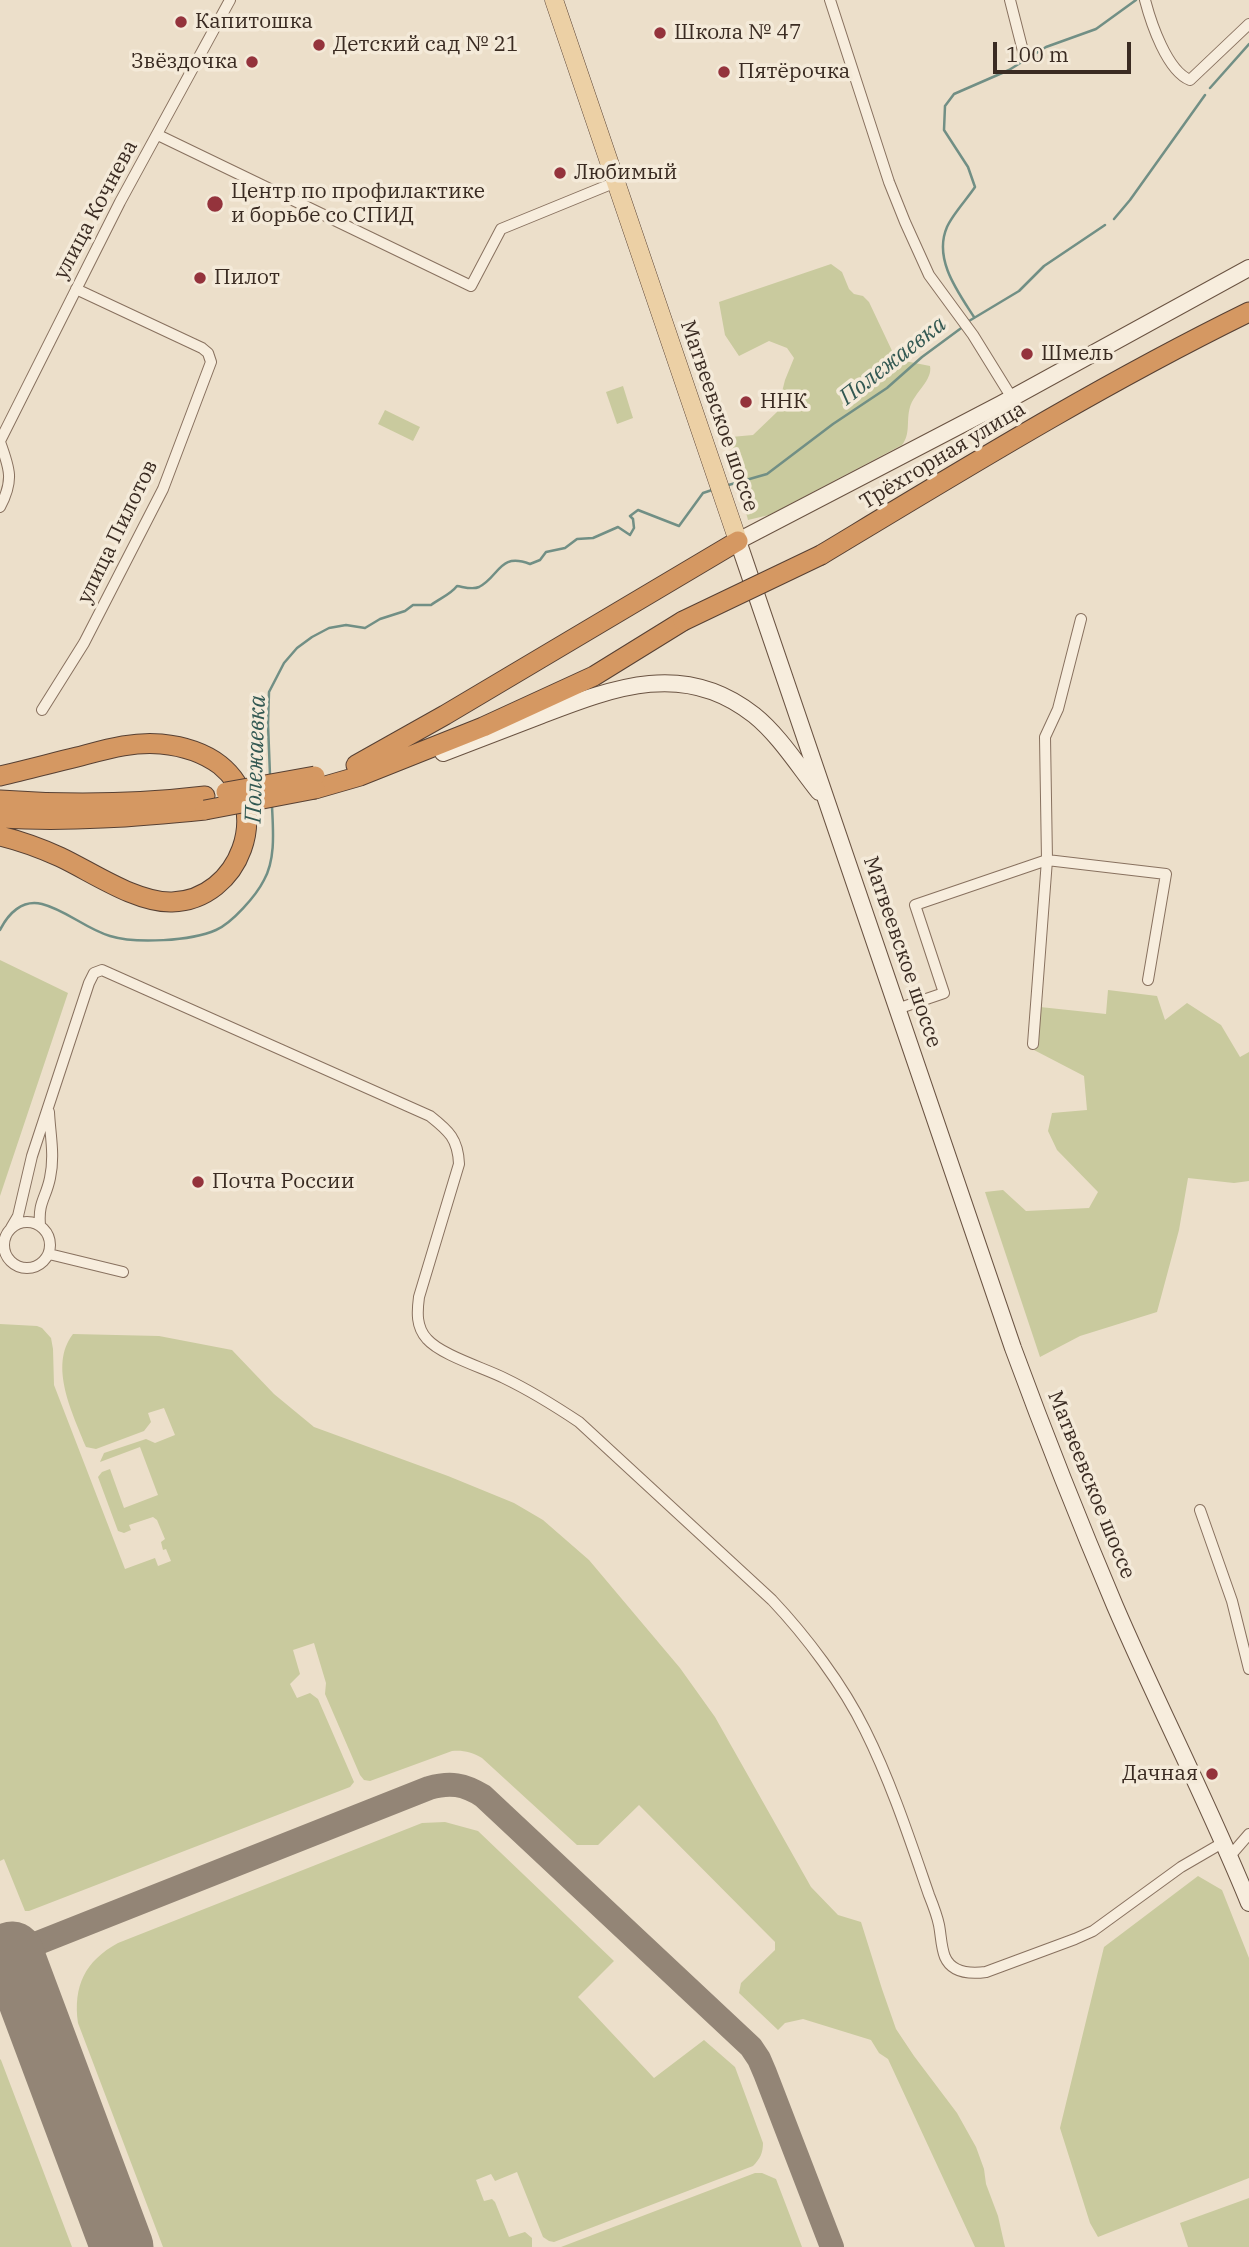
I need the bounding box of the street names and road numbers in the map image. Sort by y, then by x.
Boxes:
street label: улица Кочнева [49,136,143,284]
street label: Матвеевское шоссе [674,317,764,515]
street label: Трёхгорная улица [856,397,1030,515]
street label: улица Пилотов [72,456,164,608]
street label: Матвеевское шоссе [857,853,947,1051]
street label: Матвеевское шоссе [1042,1387,1140,1583]

